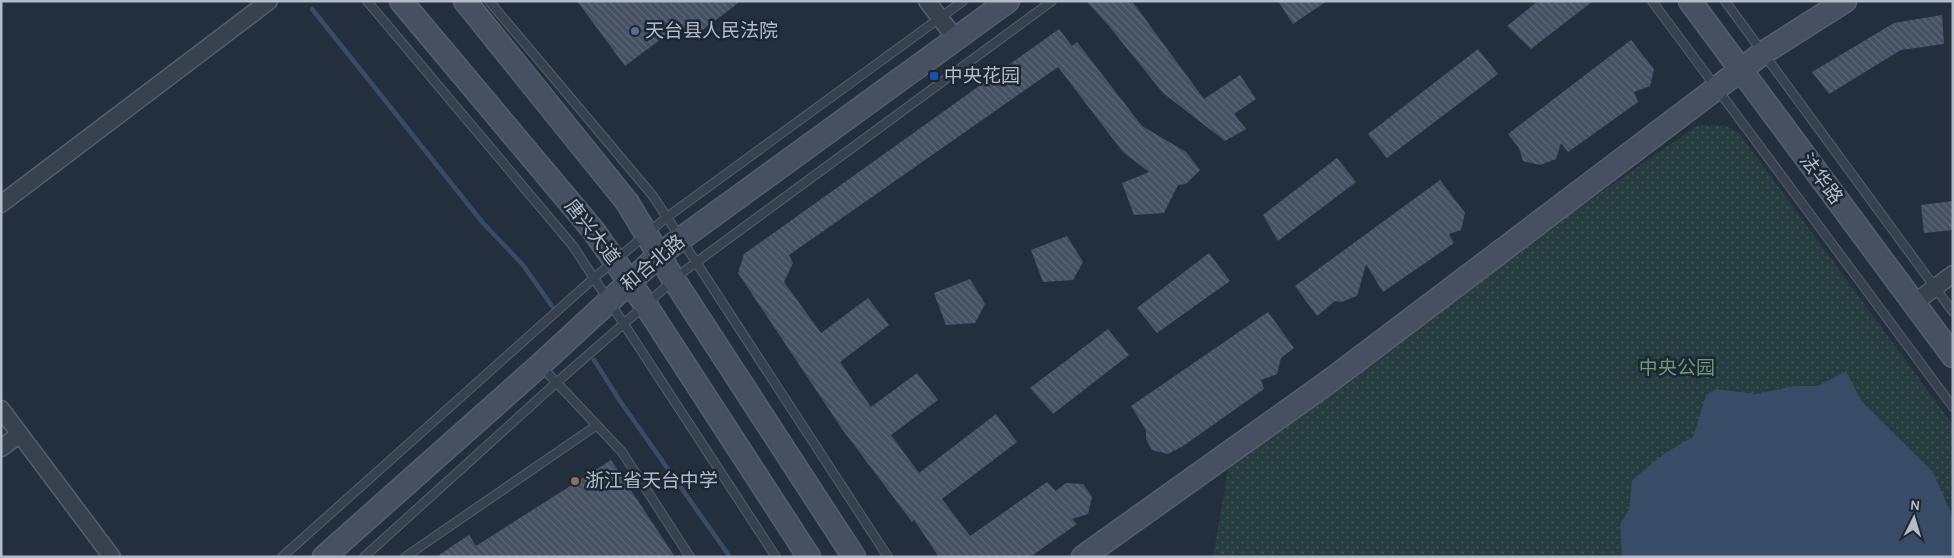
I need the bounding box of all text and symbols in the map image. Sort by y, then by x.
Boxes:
place label: 天台县人民法院 [645,20,778,42]
marker: 天台县人民法院 [629,25,641,37]
place label: 中央花园 [944,65,1020,87]
marker: 中央花园 [928,70,940,82]
street label: 法华路 [1795,150,1847,208]
street label: 唐兴大道 [560,195,624,269]
street label: 和合北路 [617,230,689,296]
park label: 中央公园 [1639,357,1715,379]
place label: 浙江省天台中学 [585,470,718,492]
marker: 浙江省天台中学 [569,475,581,487]
north arrow [1889,493,1939,543]
text: N [1909,497,1921,514]

